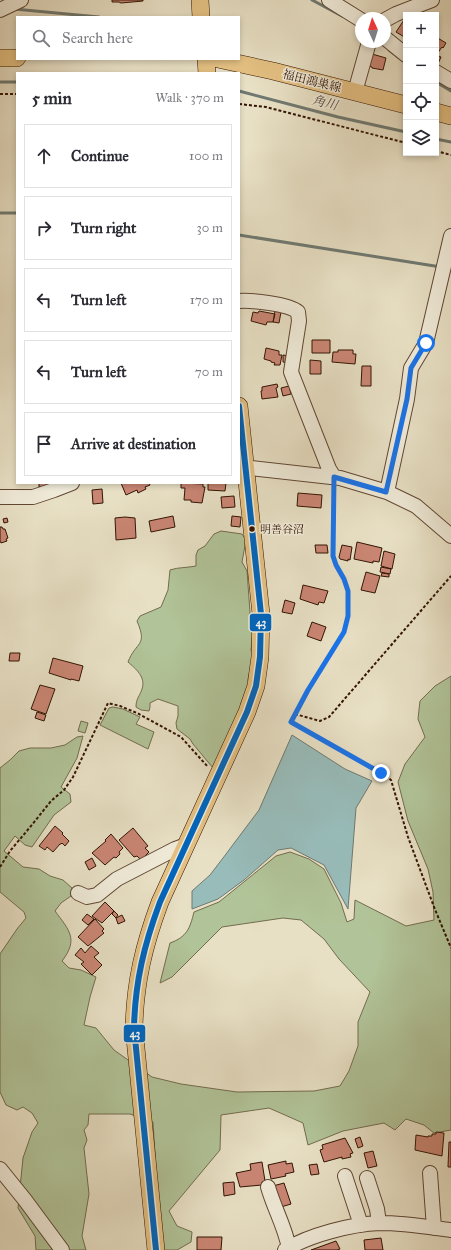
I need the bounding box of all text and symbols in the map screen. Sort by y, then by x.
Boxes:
north arrow [355,12,391,48]
map controls [403,12,439,156]
button: + [403,12,439,48]
search box [16,16,240,60]
icon: search [30,27,52,49]
text: Search here [62,29,133,47]
button: − [403,48,439,84]
street label: 福田鴻巣線 [281,67,343,95]
button: locate [403,84,439,120]
text: 5 min [32,88,72,109]
text: Walk · 370 m [155,90,224,106]
water label: 角川 [310,92,341,114]
button: layers [403,120,439,156]
icon: ahead [33,145,55,167]
text: Continue [71,147,129,165]
text: 100 m [189,148,223,164]
icon: right [33,217,55,239]
text: Turn right [71,219,136,237]
text: 30 m [197,220,223,236]
icon: left [33,289,55,311]
text: Turn left [71,291,127,309]
text: 170 m [190,292,223,308]
route start [417,334,435,352]
icon: left [33,361,55,383]
text: Turn left [71,363,127,381]
text: 70 m [195,364,223,380]
icon: arrive [33,433,55,455]
text: Arrive at destination [71,435,196,453]
place label: 明善谷沼 [260,523,304,536]
marker: 明善谷沼 [247,524,257,534]
line badge: 43 [249,613,272,632]
text: 43 [256,616,266,630]
route end [372,764,390,782]
line badge: 43 [123,1024,146,1043]
text: 43 [130,1027,140,1041]

